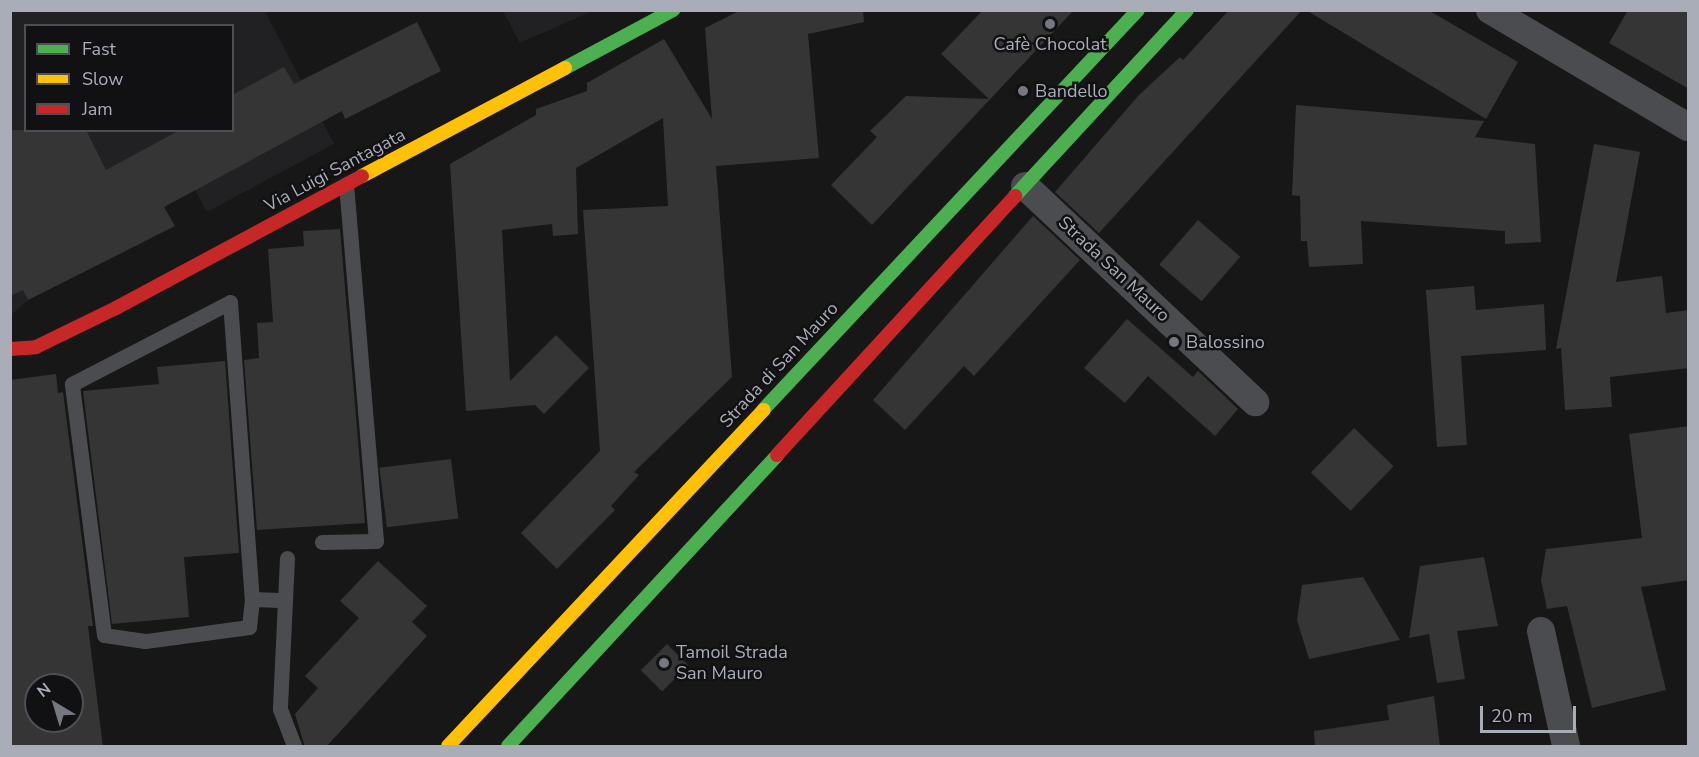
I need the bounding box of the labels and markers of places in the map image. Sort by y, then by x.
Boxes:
marker: Cafè Chocolat [1043,17,1057,31]
place label: Cafè Chocolat [994,33,1106,55]
place label: Bandello [1035,80,1108,102]
marker: Bandello [1016,84,1030,98]
place label: Balossino [1186,331,1265,353]
marker: Balossino [1167,335,1181,349]
place label: Tamoil Strada San Mauro [676,642,788,684]
marker: Tamoil Strada San Mauro [657,656,671,670]

